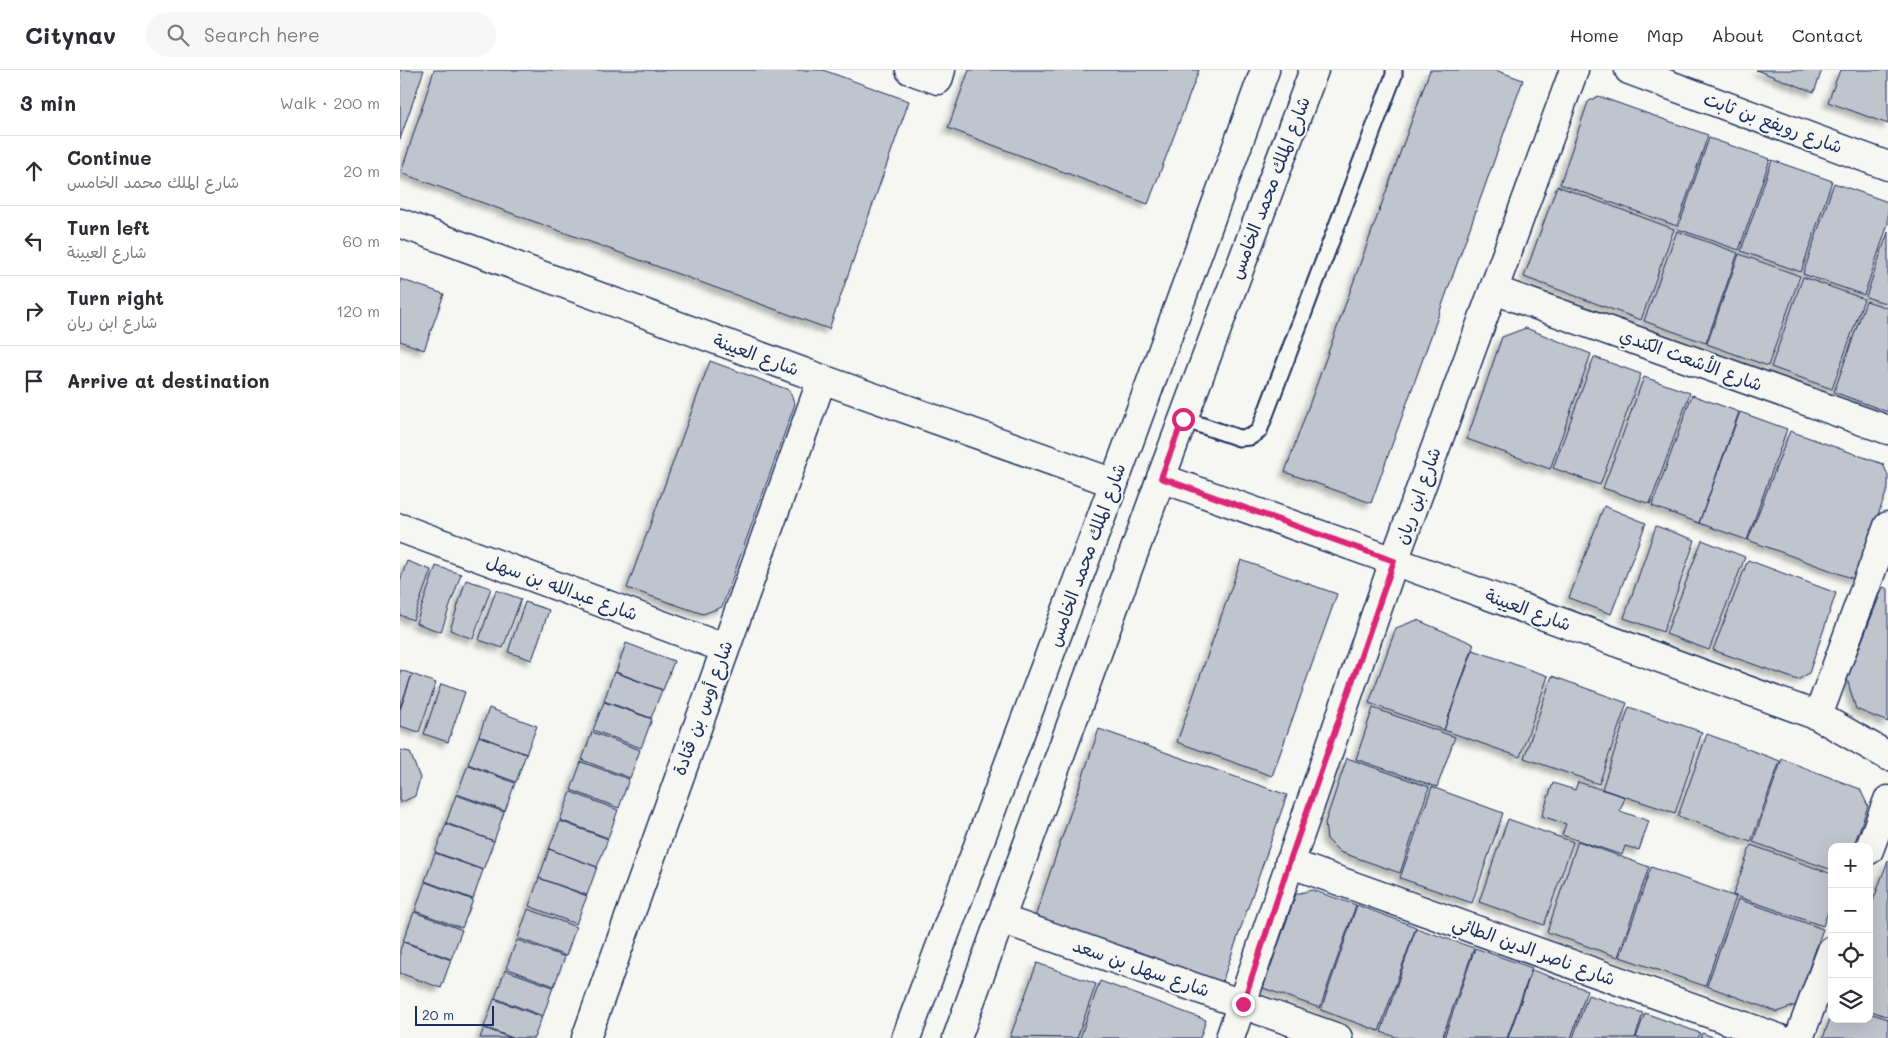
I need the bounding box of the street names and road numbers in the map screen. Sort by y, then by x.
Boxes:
street label: شارع رويفع بن ثابت [1700,86,1846,160]
street label: شارع الملك محمد الخامس [1223,93,1316,283]
street label: شارع الأشعث الكندي [1616,322,1766,398]
street label: شارع العيينة [710,327,803,382]
street label: شارع ابن ريان [1388,444,1447,548]
street label: شارع الملك محمد الخامس [1042,460,1131,650]
street label: شارع عبدالله بن سهل [483,549,641,627]
street label: شارع العيينة [1482,582,1575,637]
street label: شارع أوس بن قتادة [666,637,739,779]
street label: شارع ناصر الدين الطائي [1448,910,1619,995]
street label: شارع سهل بن سعد [1069,932,1213,1003]

